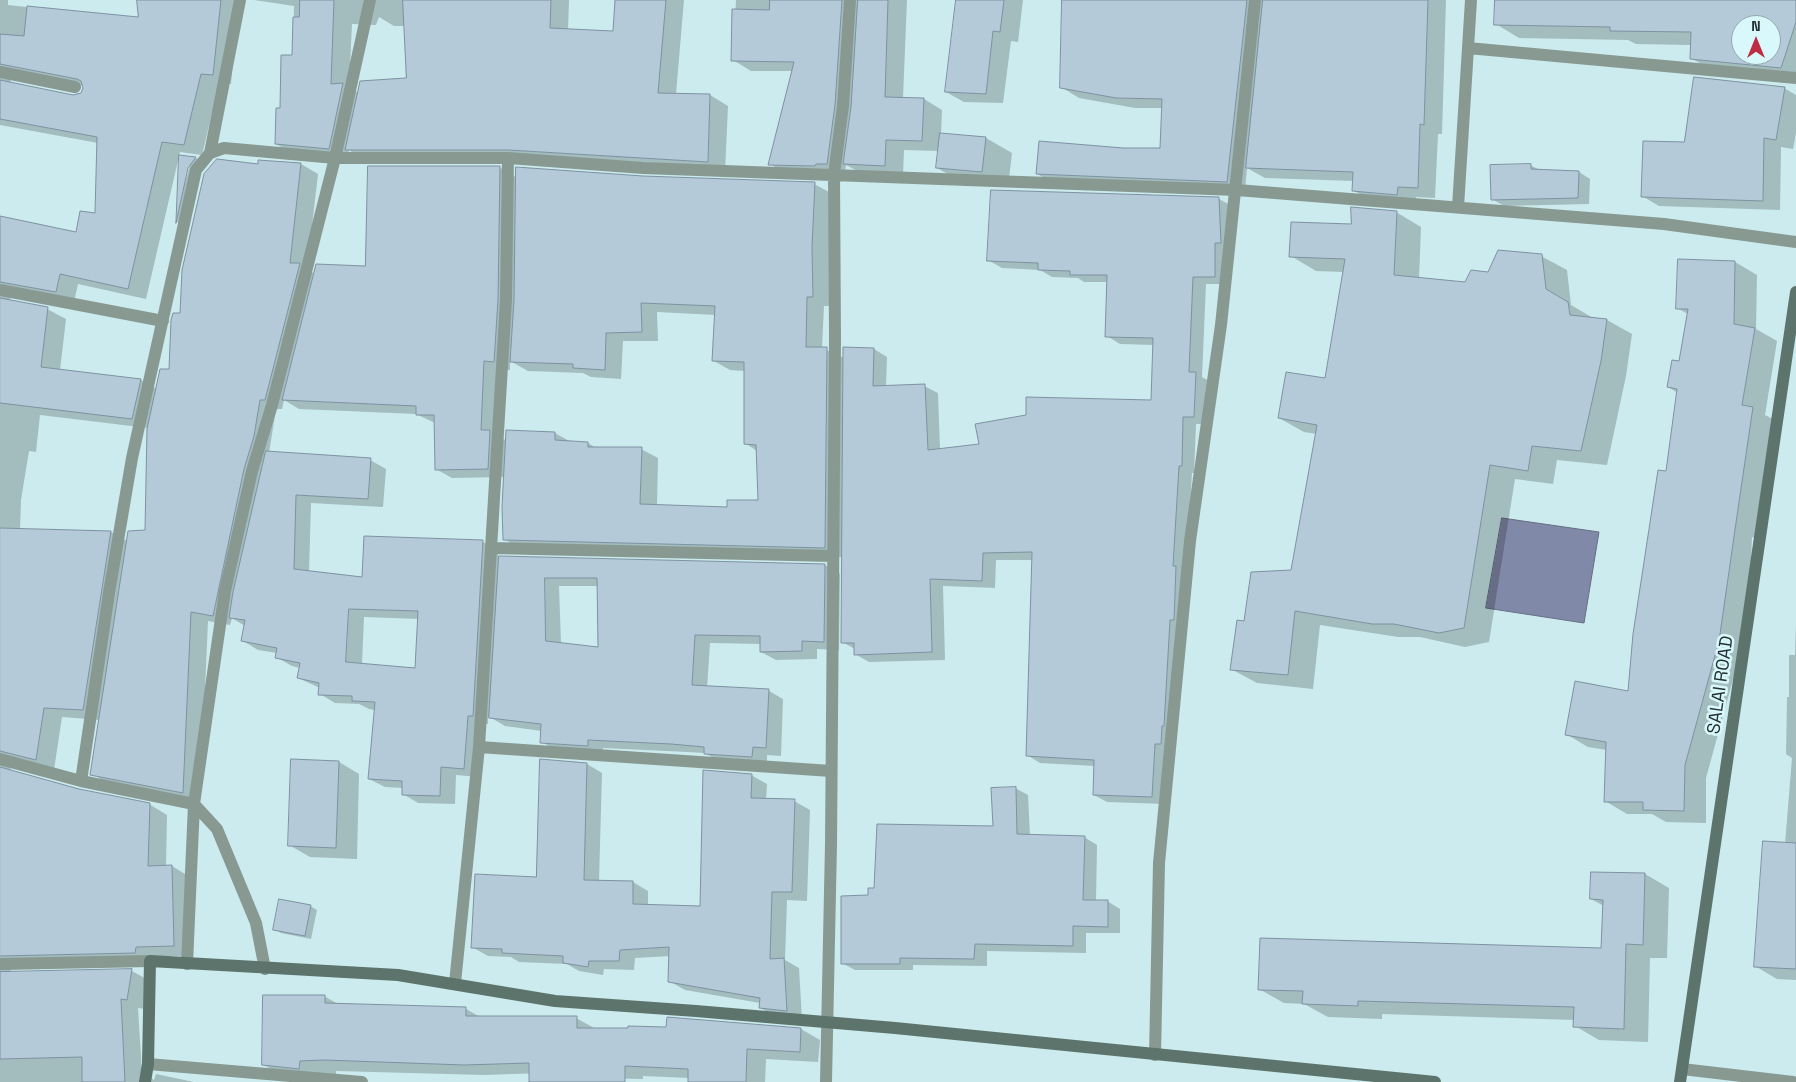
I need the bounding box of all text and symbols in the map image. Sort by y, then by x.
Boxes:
north arrow [1731,15,1781,65]
text: N [1751,17,1761,35]
street label: SALAI ROAD [1703,634,1739,736]

